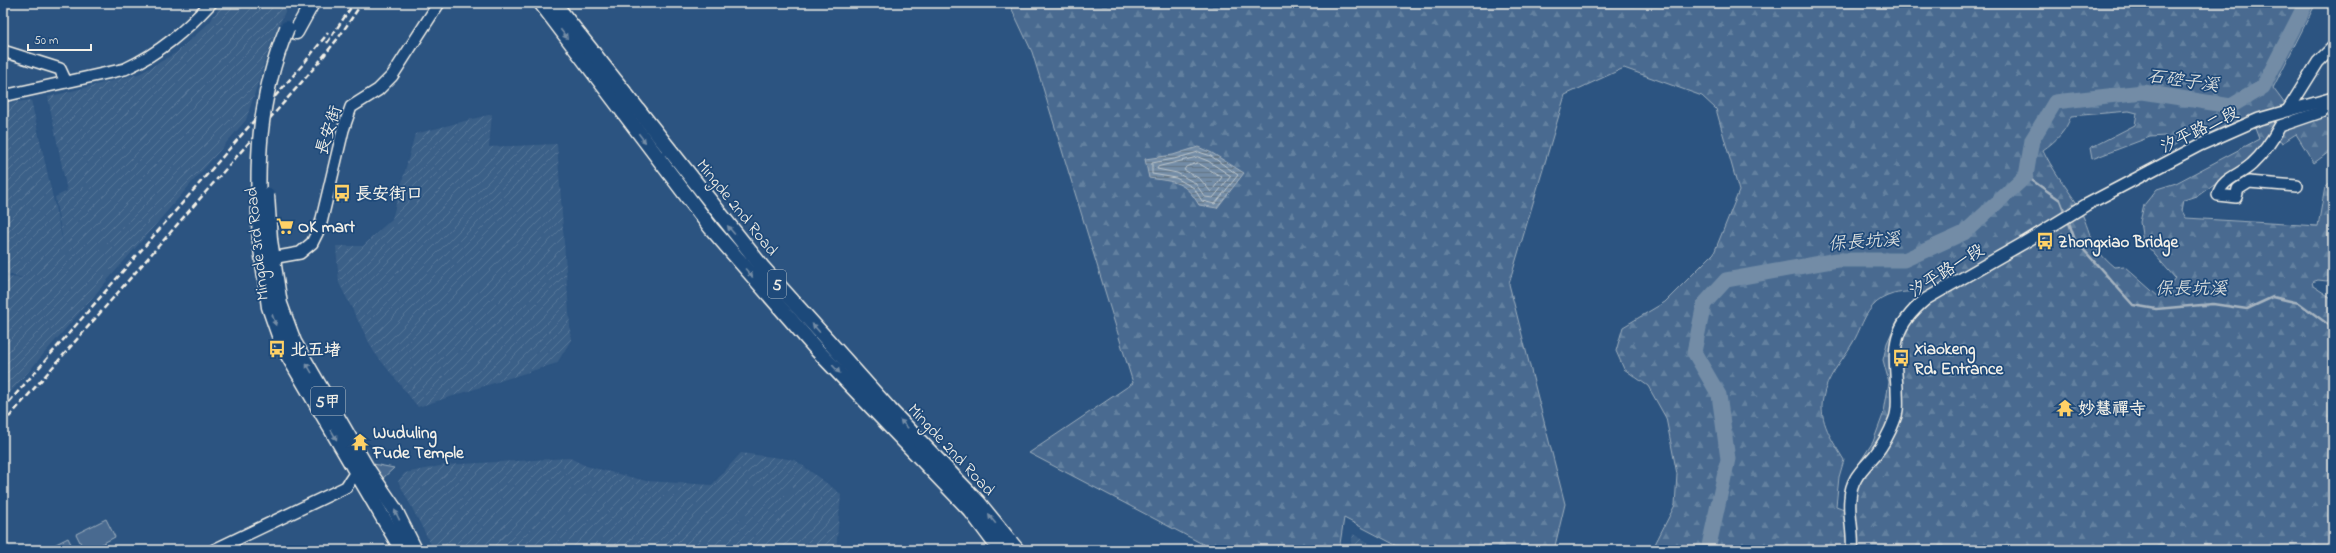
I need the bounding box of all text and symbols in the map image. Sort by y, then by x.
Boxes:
scale bar [28,26,91,52]
one-way arrow [560,29,568,40]
text: 50 m [34,32,58,50]
water label: 石硿子溪 [2145,64,2221,100]
street label: 汐平路二段 [2156,100,2243,160]
street label: 長安街 [310,102,349,159]
one-way arrow [637,133,646,144]
street label: Mingde 2nd Road [688,154,784,263]
place label: 長安街口 [355,182,423,207]
bus stop icon: 長安街口 [332,183,352,203]
street label: Mingde 3rd Road [239,185,278,302]
place label: OK mart [298,215,355,240]
supermarket icon: OK mart [275,216,295,236]
one-way arrow [727,224,736,235]
water label: 保長坑溪 [1827,227,1902,258]
place label: Zhongxiao Bridge [2058,230,2180,257]
bus stop icon: Zhongxiao Bridge [2035,231,2055,251]
street label: 汐平路一段 [1904,238,1989,304]
one-way arrow [744,268,753,277]
road number: 5 [768,270,786,298]
water label: 保長坑溪 [2155,277,2228,303]
one-way arrow [271,315,277,327]
one-way arrow [812,323,821,333]
place label: Xiaokeng Rd. Entrance [1914,337,2004,382]
place label: 北五堵 [290,338,341,363]
bus stop icon: 北五堵 [267,339,287,359]
bus stop icon: Xiaokeng Rd. Entrance [1891,348,1911,368]
one-way arrow [305,362,312,374]
one-way arrow [831,364,841,374]
road number: 5甲 [311,387,345,415]
place label: 妙慧禪寺 [2078,397,2146,422]
street label: Mingde 2nd Road [900,398,1001,504]
temple icon: 妙慧禪寺 [2055,398,2075,418]
one-way arrow [899,419,909,429]
place label: Wuduling Fude Temple [372,421,465,466]
one-way arrow [331,429,338,441]
temple icon: Wuduling Fude Temple [350,432,370,452]
one-way arrow [394,509,400,521]
one-way arrow [988,514,997,525]

